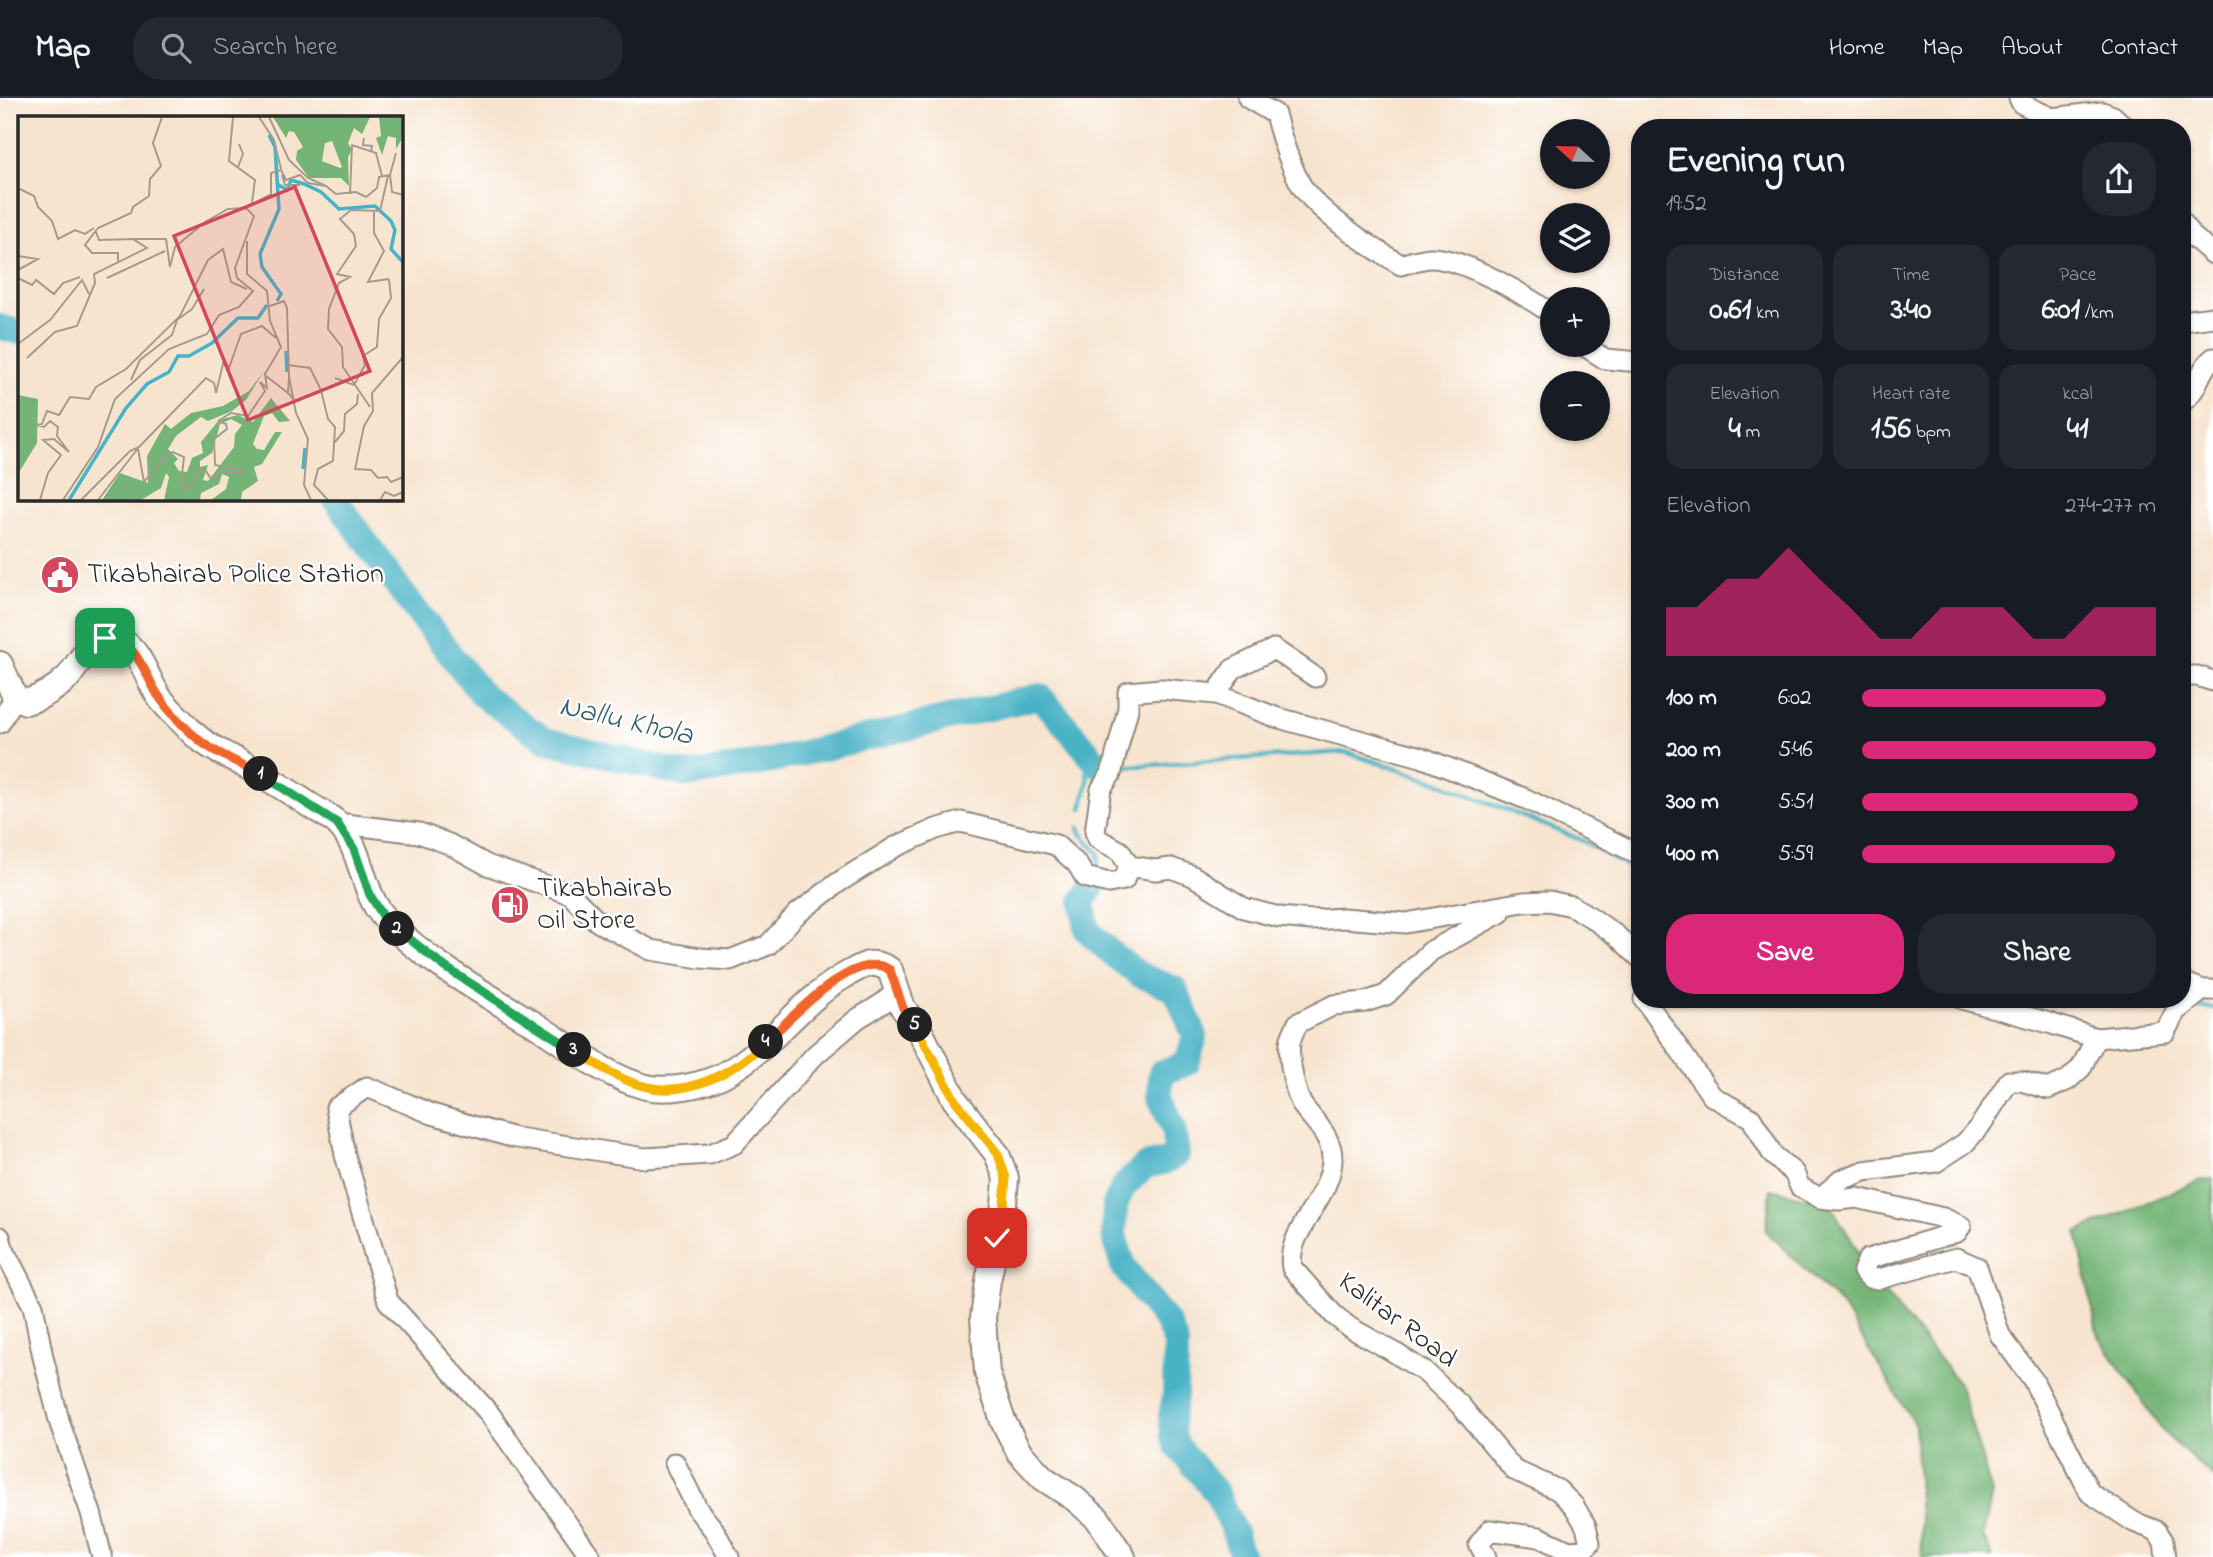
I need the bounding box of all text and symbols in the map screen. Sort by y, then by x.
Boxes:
search box [133,17,623,80]
text: Map [35,24,91,72]
icon: search [157,29,195,67]
text: Search here [213,29,337,67]
text: Home [1829,31,1885,66]
text: Map [1923,31,1963,66]
text: About [2001,31,2063,66]
text: Contact [2101,31,2178,66]
inset map [18,116,402,500]
north arrow [1540,119,1610,189]
map controls [1540,119,1610,441]
text: Evening run [1666,134,1845,190]
button: share [2082,142,2156,216]
text: 19:52 [1666,188,1707,221]
button: layers [1540,203,1610,273]
text: Distance [1709,262,1779,289]
text: Time [1892,262,1930,289]
text: Pace [2059,262,2096,289]
button: + [1540,287,1610,357]
text: 0.61 [1710,289,1751,333]
text: 3:40 [1891,289,1931,333]
text: 6:01 [2042,289,2080,333]
text: km [1751,300,1779,327]
text: /km [2080,300,2114,327]
button: − [1540,371,1610,441]
text: Elevation [1709,381,1779,408]
text: Heart rate [1872,381,1950,408]
text: kcal [2063,381,2093,408]
text: 4 [1728,408,1741,452]
text: 156 [1871,408,1911,452]
text: 41 [2067,408,2089,452]
text: m [1741,419,1760,446]
text: bpm [1911,419,1951,446]
text: Elevation [1666,490,1751,523]
text: 274–277 m [2065,490,2156,523]
public building icon: Tikabhairab Police Station [39,554,81,596]
place label: Tikabhairab Police Station [87,555,384,596]
pin [75,608,135,668]
icon: arrive [86,619,124,657]
text: 100 m [1666,682,1717,715]
text: 6:02 [1778,682,1811,715]
water label: Nallu Khola [555,685,698,759]
text: 200 m [1666,734,1721,767]
text: 5:46 [1778,734,1813,767]
pin: 1 [244,756,278,792]
text: 1 [257,760,264,787]
text: 300 m [1666,786,1719,819]
text: 5:51 [1778,786,1814,819]
text: 400 m [1666,838,1719,871]
text: 5:59 [1778,838,1813,871]
place label: Tikabhairab Oil Store [537,869,672,942]
fuel station icon: Tikabhairab Oil Store [489,884,531,926]
pin: 2 [380,912,414,946]
button: Save [1666,914,1904,994]
button: Share [1918,914,2156,994]
text: 2 [392,915,401,942]
pin: 5 [898,1007,932,1042]
text: 5 [909,1011,920,1038]
pin: 4 [748,1024,784,1060]
text: 4 [762,1028,769,1055]
pin: 3 [556,1032,592,1068]
text: 3 [570,1036,577,1063]
pin [967,1208,1027,1268]
icon: check [978,1219,1016,1257]
street label: Kalitar Road [1329,1263,1465,1380]

